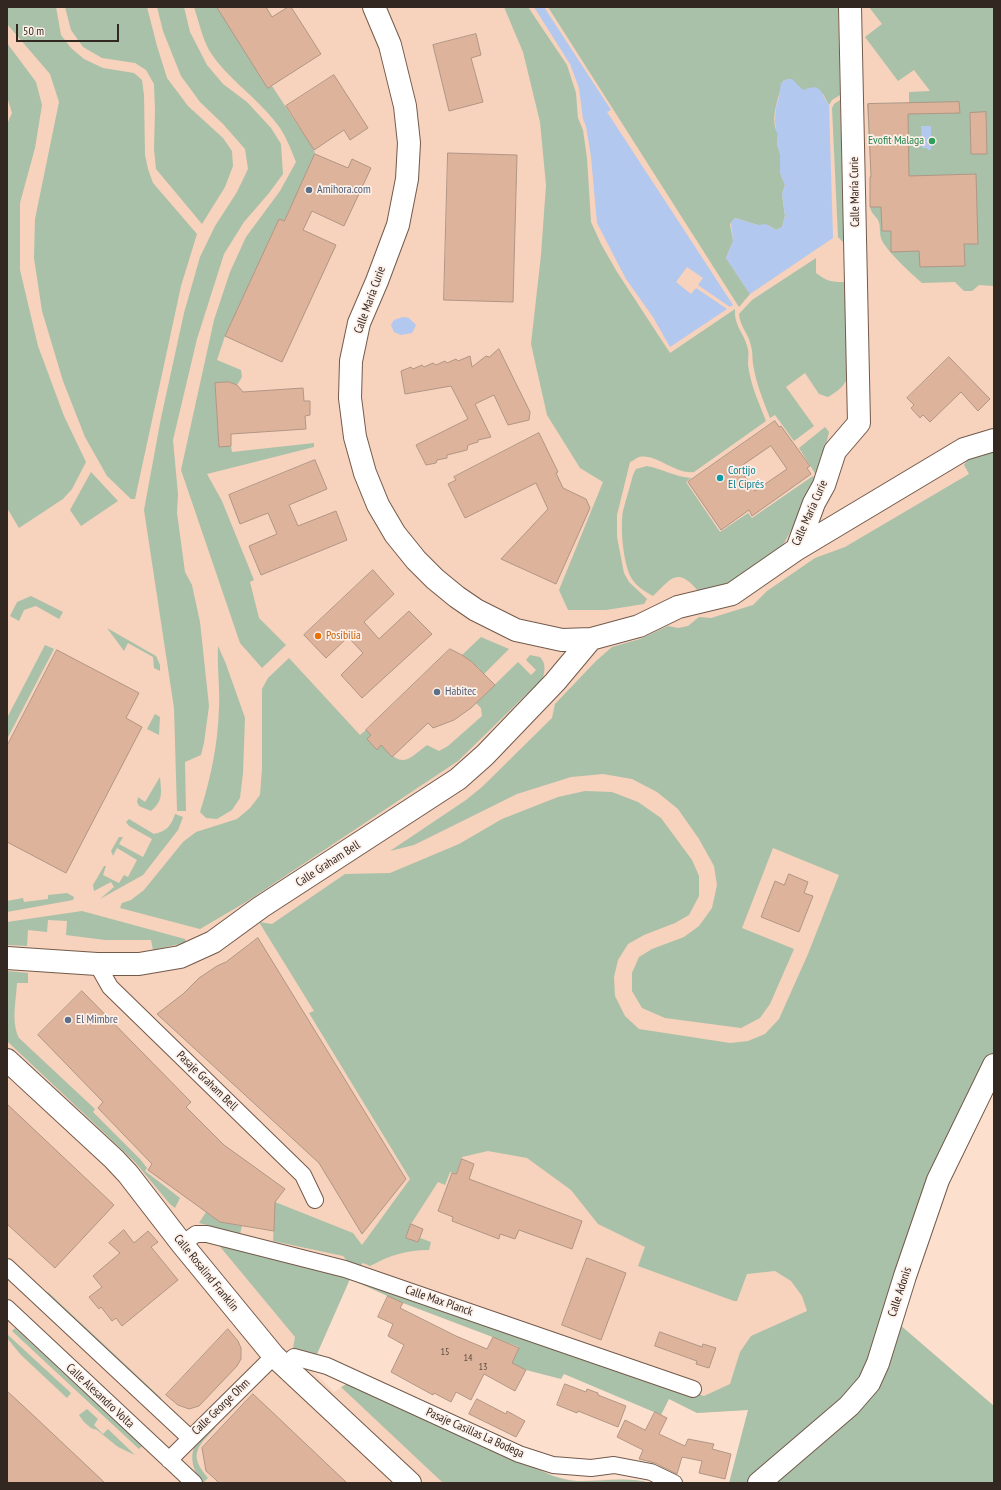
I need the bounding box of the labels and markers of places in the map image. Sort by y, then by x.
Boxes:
place label: Evofit Malaga [868,134,924,148]
marker: Evofit Malaga [927,136,937,146]
place label: Amihora.com [317,183,371,197]
marker: Amihora.com [304,185,314,195]
place label: Cortijo El Ciprés [728,464,764,492]
marker: Cortijo El Ciprés [715,473,725,483]
place label: Posibilia [326,629,361,643]
marker: Posibilia [313,631,323,641]
place label: Habitec [445,685,476,699]
marker: Habitec [432,687,442,697]
place label: El Mimbre [76,1013,118,1027]
marker: El Mimbre [63,1015,73,1025]

